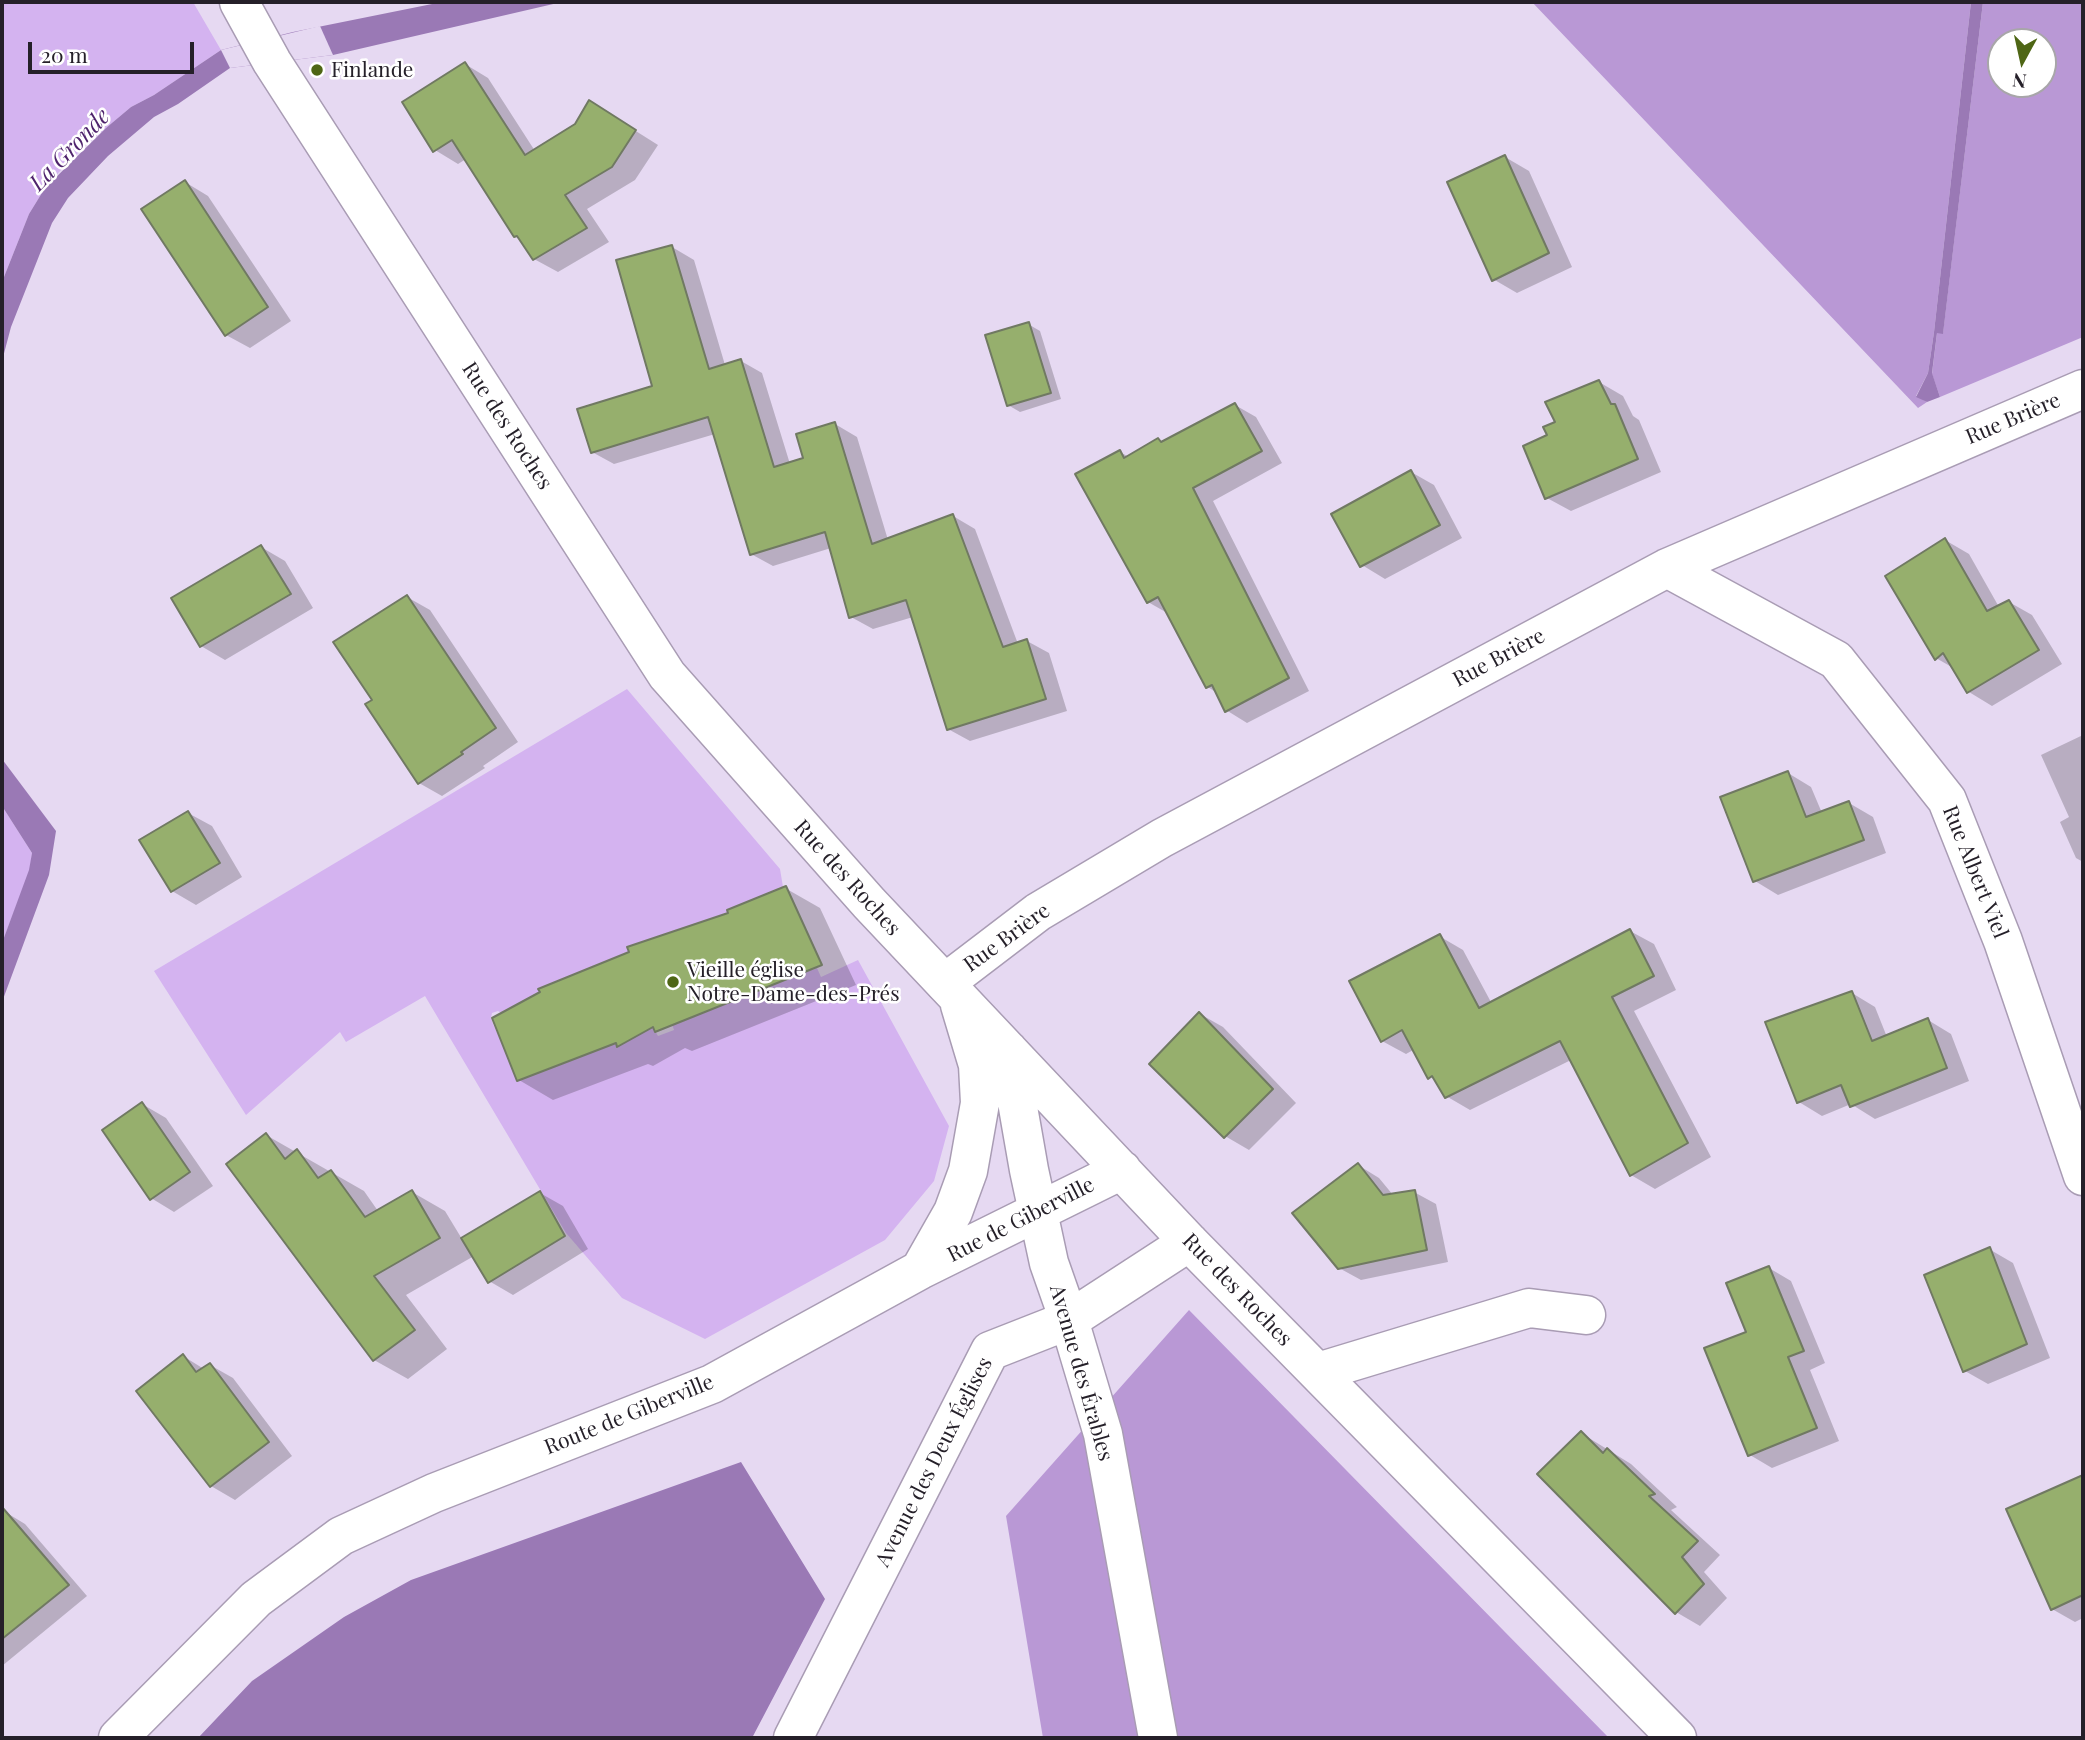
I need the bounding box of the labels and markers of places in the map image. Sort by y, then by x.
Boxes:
place label: Finlande [331,57,413,83]
marker: Finlande [309,62,325,78]
place label: Vieille église Notre-Dame-des-Prés [687,957,900,1007]
marker: Vieille église Notre-Dame-des-Prés [665,974,681,990]

